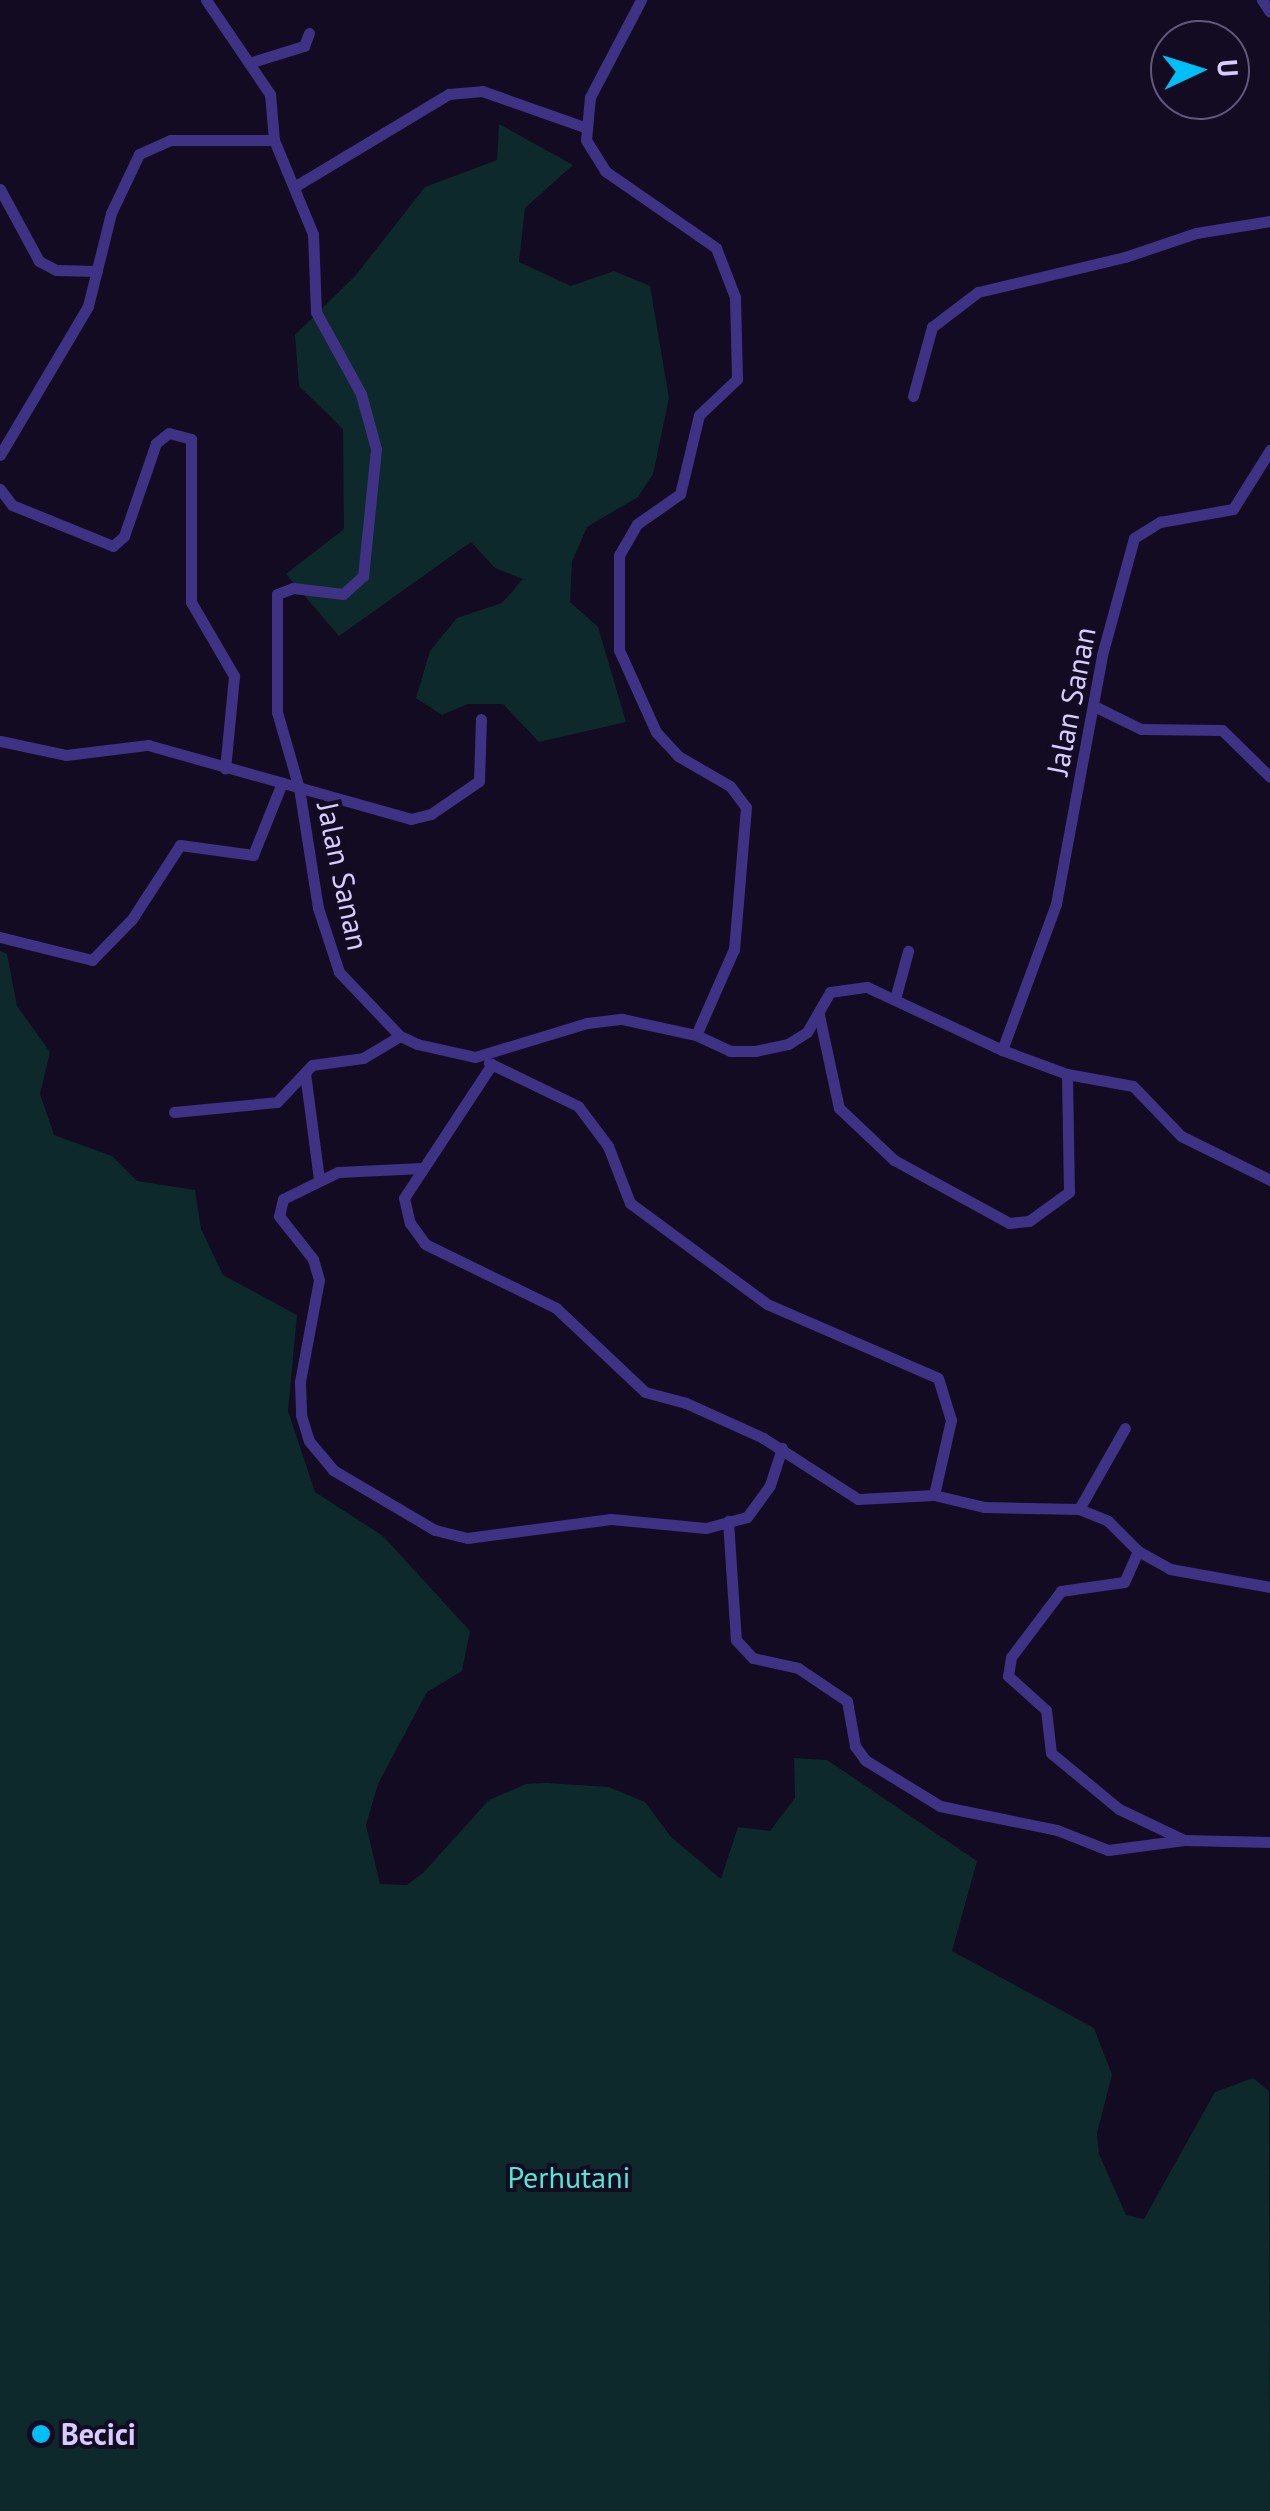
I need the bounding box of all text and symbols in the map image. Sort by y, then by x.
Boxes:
north arrow [1150,20,1250,120]
text: U [1209,58,1247,78]
street label: Jalan Sanan [1039,624,1103,778]
street label: Jalan Sanan [310,799,376,953]
park label: Perhutani [507,2159,631,2195]
place label: Becici [61,2416,136,2452]
marker: Becici [30,2423,52,2445]

